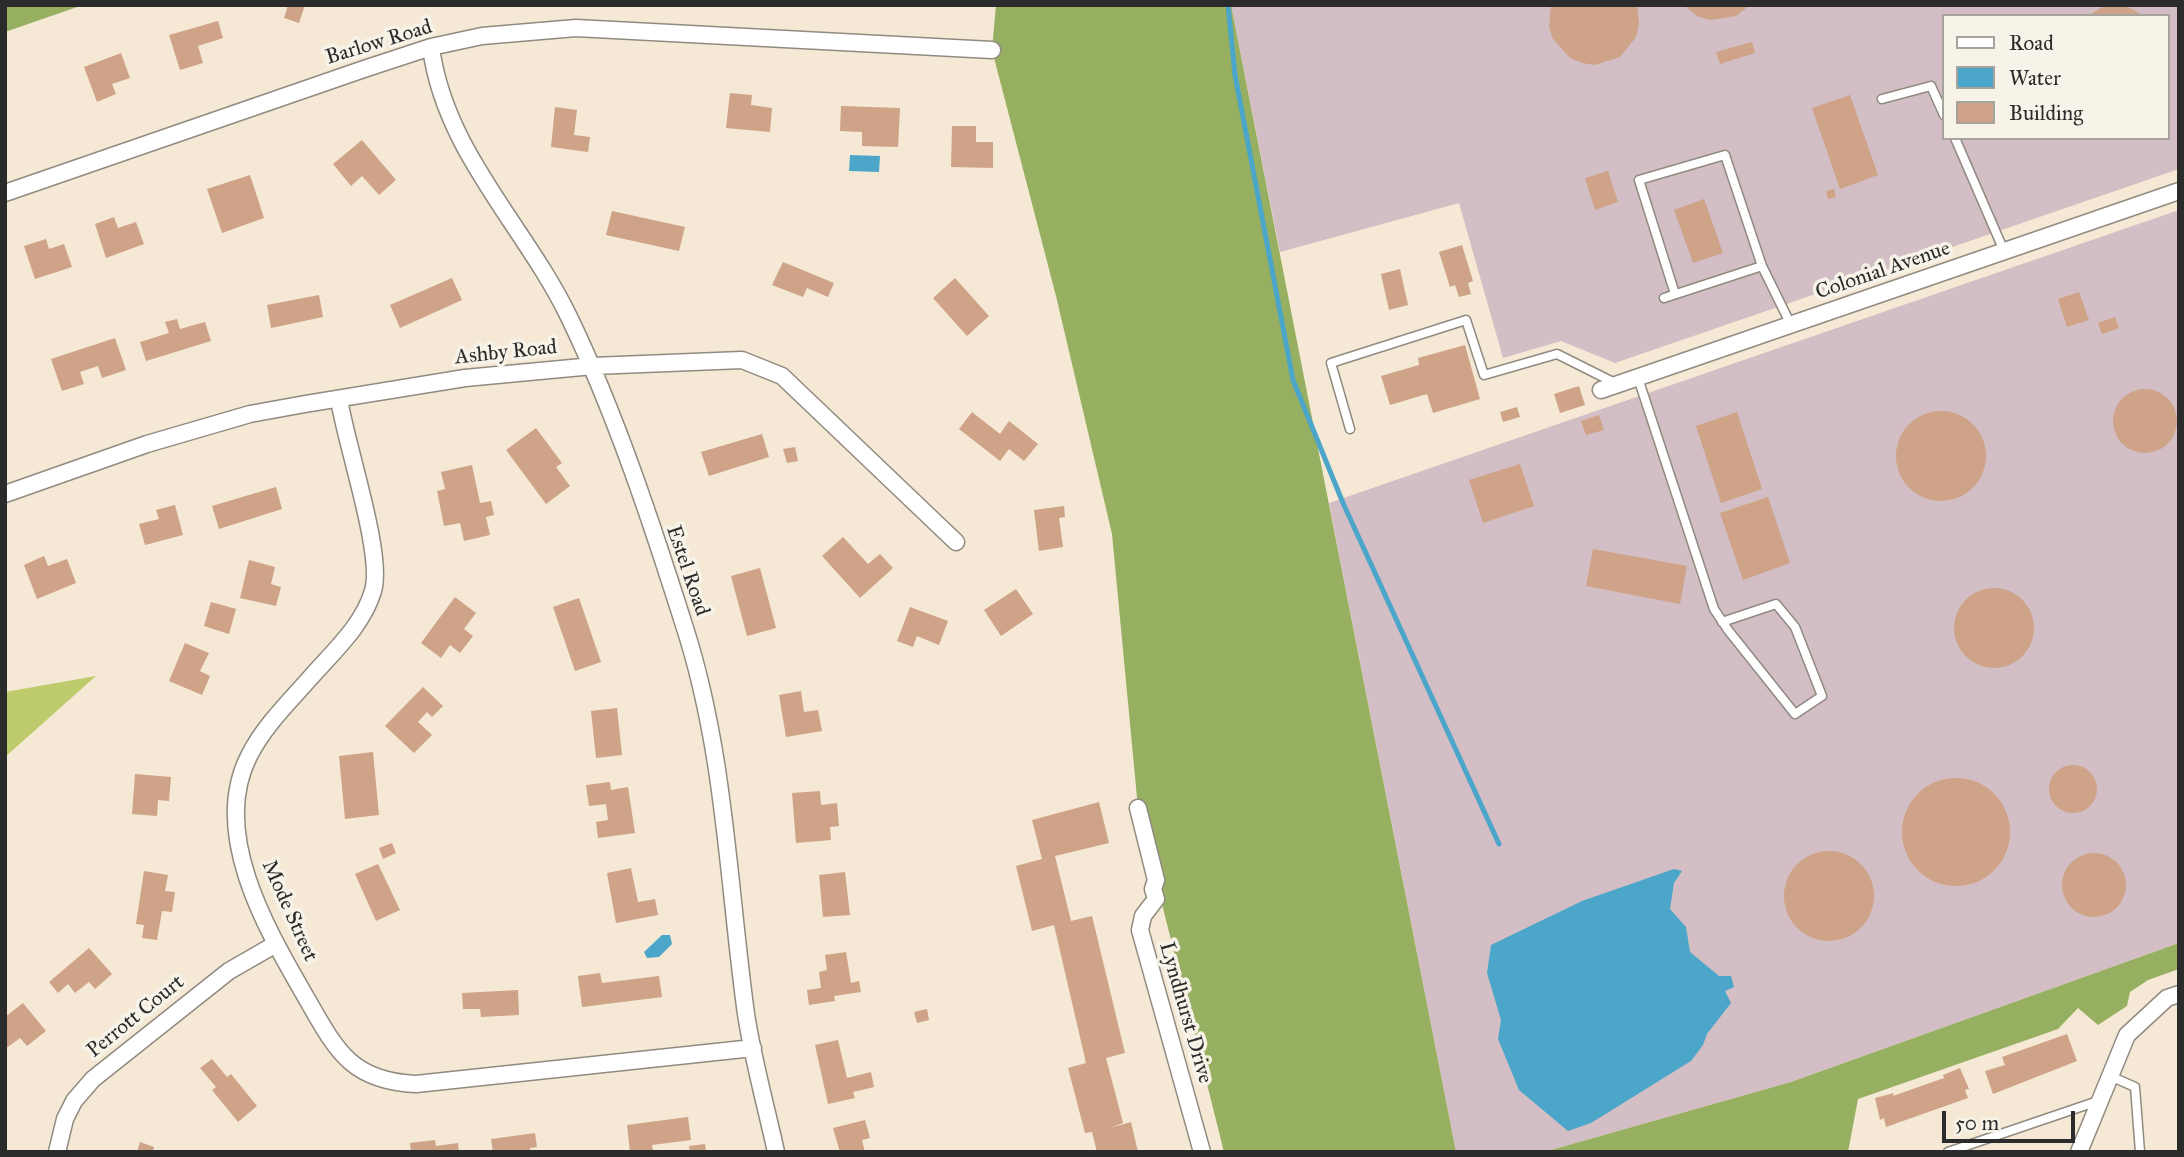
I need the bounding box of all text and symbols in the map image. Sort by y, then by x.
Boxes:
legend [1942,14,2170,140]
street label: Barlow Road [323,15,435,71]
text: Road [2009,30,2054,56]
text: Water [2009,65,2061,91]
text: Building [2009,100,2083,126]
street label: Colonial Avenue [1812,236,1954,306]
street label: Ashby Road [454,335,558,371]
street label: Estel Road [660,523,714,619]
street label: Mode Street [256,856,322,966]
street label: Lyndhurst Drive [1153,939,1217,1087]
street label: Perrott Court [82,970,190,1064]
scale bar [1946,1098,2079,1142]
text: 50 m [1955,1110,1999,1136]

